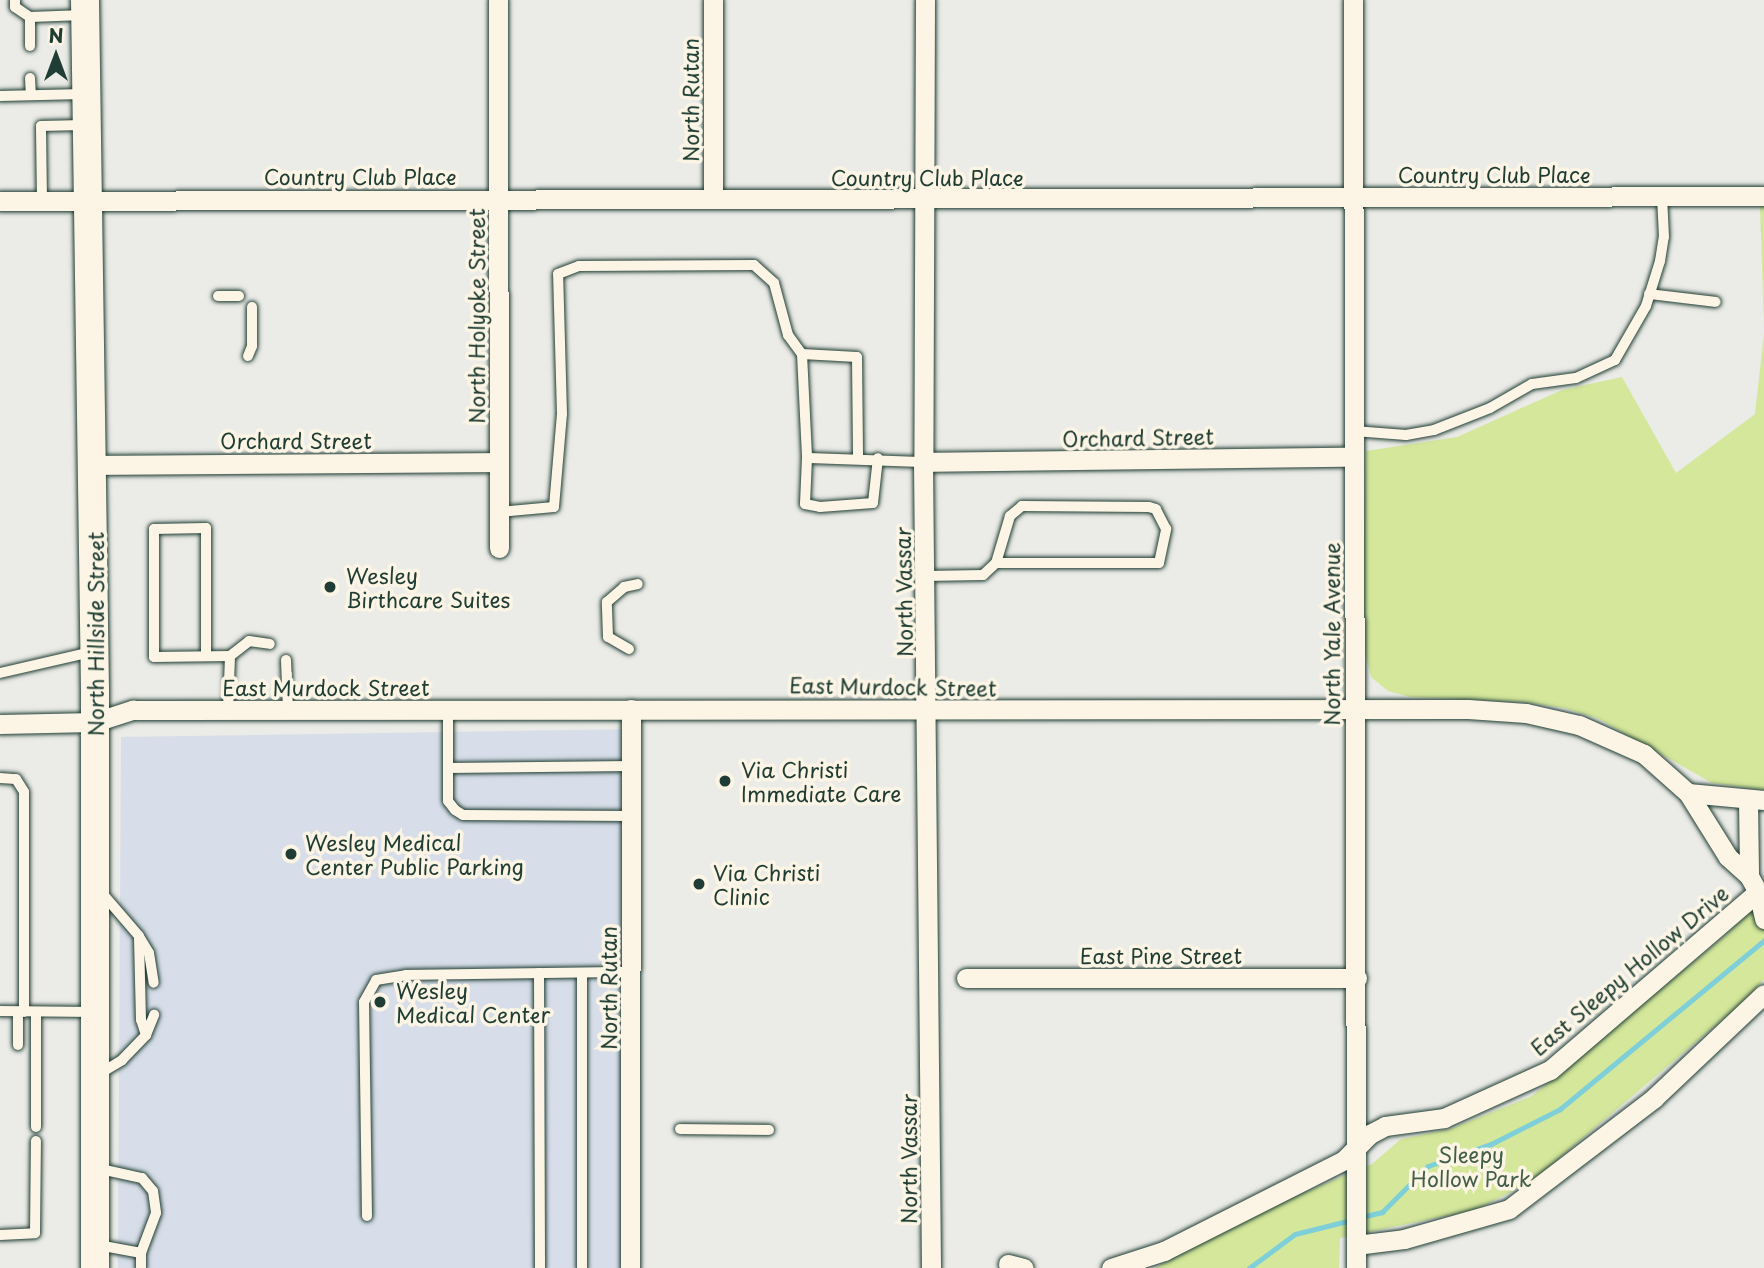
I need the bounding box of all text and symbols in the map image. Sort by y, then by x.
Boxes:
north arrow [21,21,91,91]
text: N [48,21,64,49]
street label: North Rutan [677,37,703,163]
street label: Country Club Place [1397,161,1591,187]
street label: Country Club Place [263,163,457,189]
street label: Country Club Place [830,164,1024,190]
street label: North Holyoke Street [463,208,489,424]
street label: Orchard Street [1061,423,1215,451]
street label: Orchard Street [219,427,373,453]
street label: North Vassar [889,525,917,659]
street label: North Hillside Street [82,531,108,737]
street label: North Yale Avenue [1318,541,1344,727]
place label: Wesley Birthcare Suites [346,562,511,612]
marker: Wesley Birthcare Suites [320,577,340,597]
street label: East Murdock Street [790,672,996,700]
street label: East Murdock Street [223,674,429,700]
place label: Via Christi Immediate Care [741,756,902,806]
marker: Via Christi Immediate Care [715,771,735,791]
place label: Wesley Medical Center Public Parking [305,829,526,879]
marker: Wesley Medical Center Public Parking [283,846,299,862]
place label: Via Christi Clinic [713,859,820,909]
marker: Via Christi Clinic [691,876,707,892]
street label: East Sleepy Hollow Drive [1525,880,1733,1060]
street label: North Rutan [595,925,621,1051]
street label: East Pine Street [1080,942,1242,968]
place label: Wesley Medical Center [396,977,551,1027]
marker: Wesley Medical Center [370,992,390,1012]
street label: North Vassar [895,1093,921,1225]
park label: Sleepy Hollow Park [1410,1141,1532,1191]

